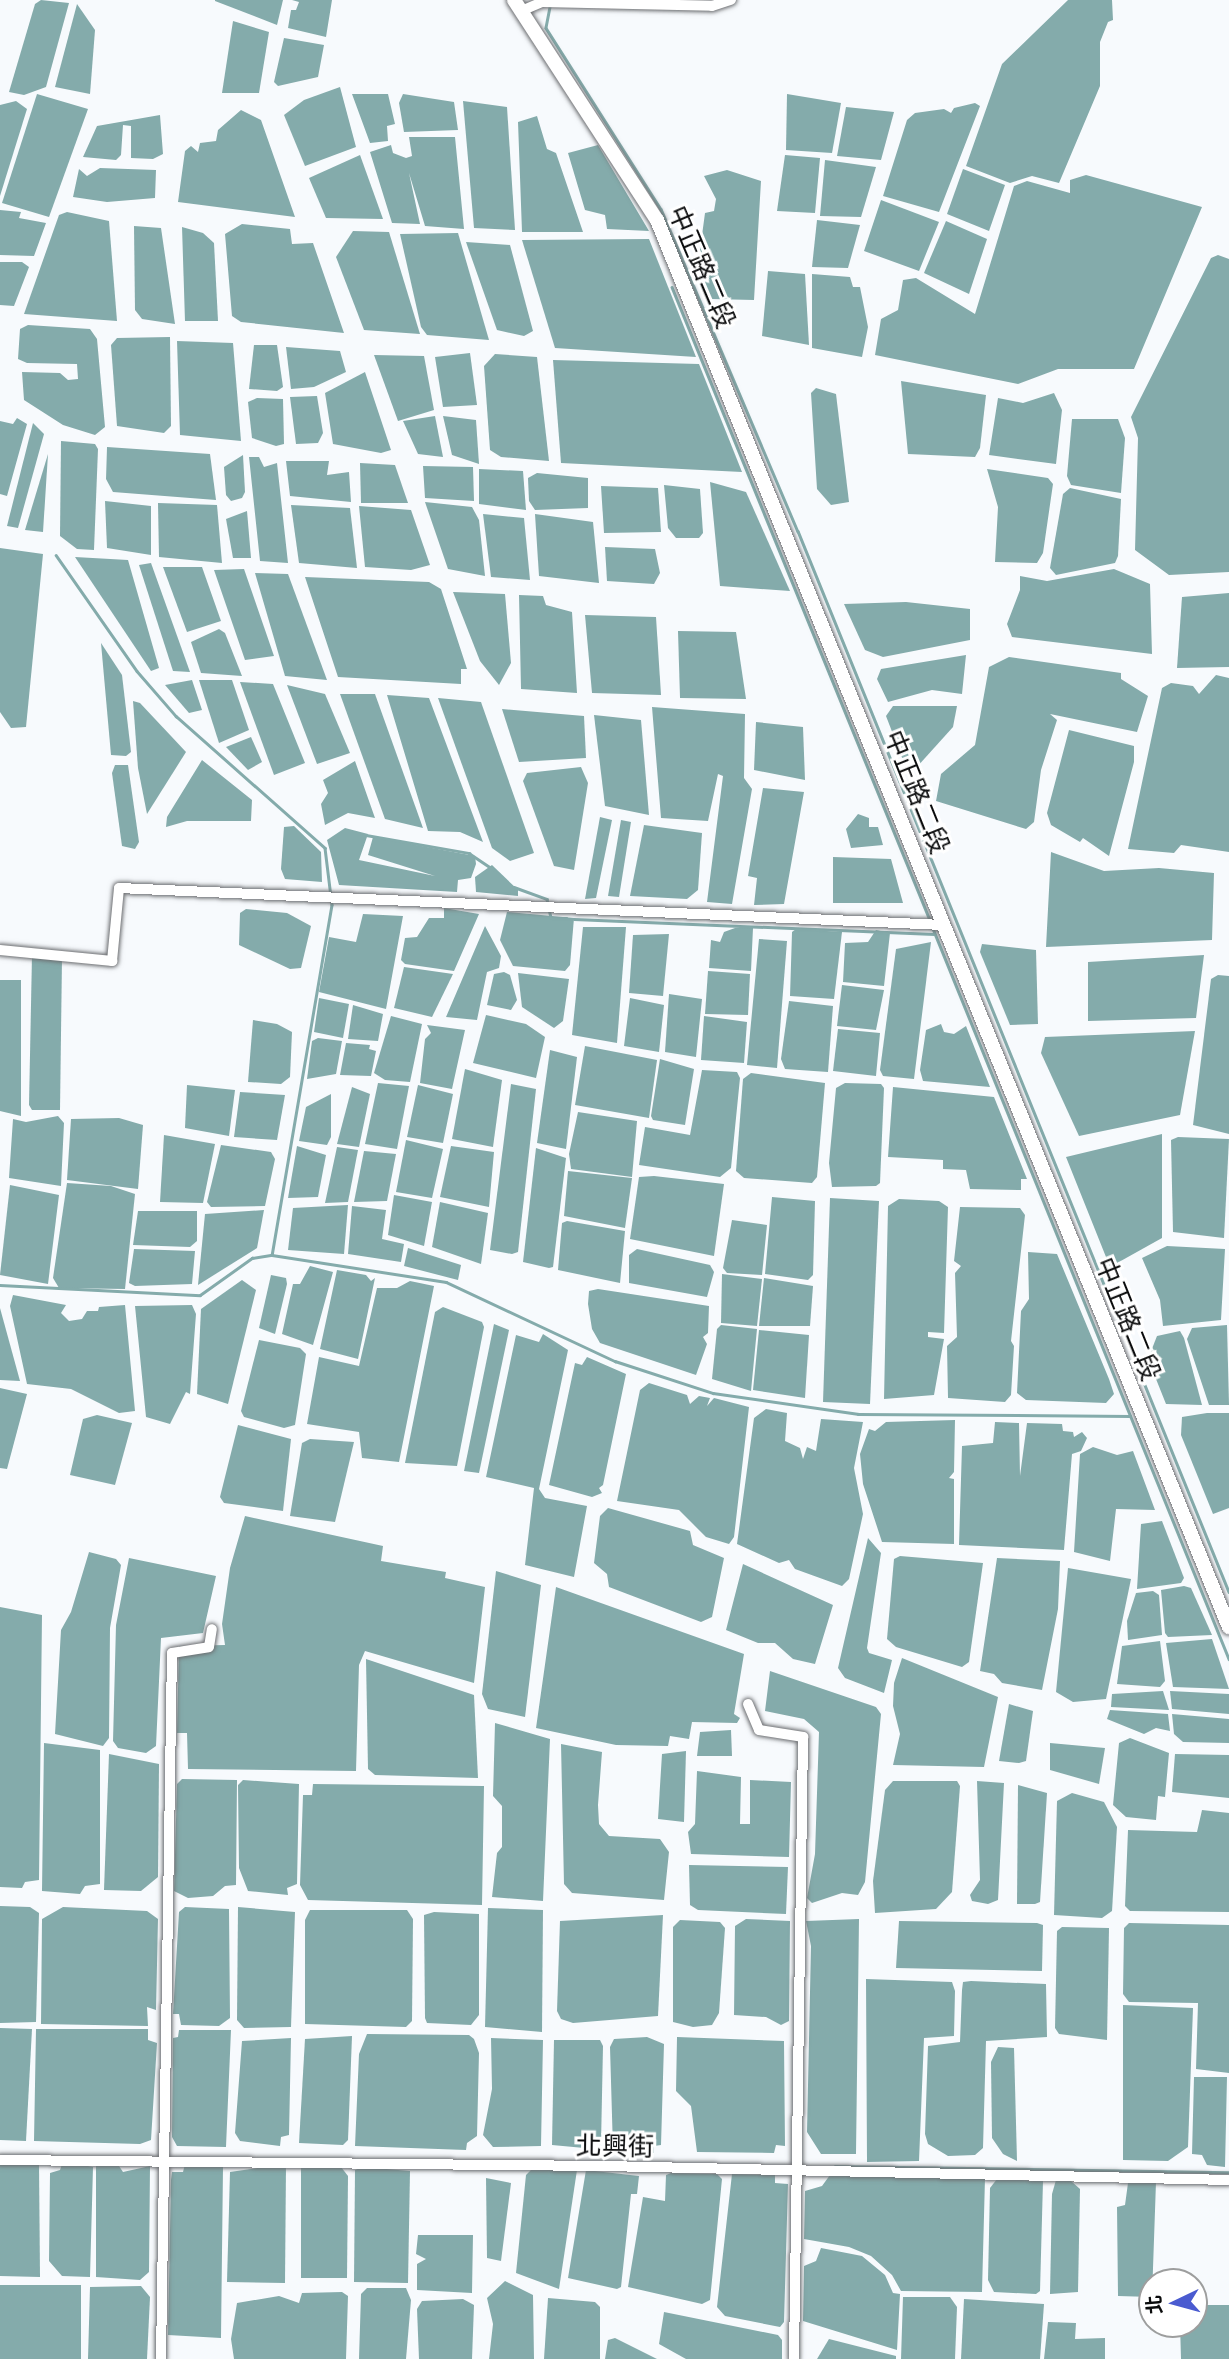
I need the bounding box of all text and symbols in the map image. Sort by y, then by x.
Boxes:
street label: 中正路二段 [662,201,742,333]
street label: 中正路二段 [878,726,956,858]
street label: 中正路二段 [1089,1253,1167,1385]
street label: 北興街 [576,2130,654,2162]
north arrow [1138,2268,1208,2338]
text: 北 [1138,2294,1169,2315]

